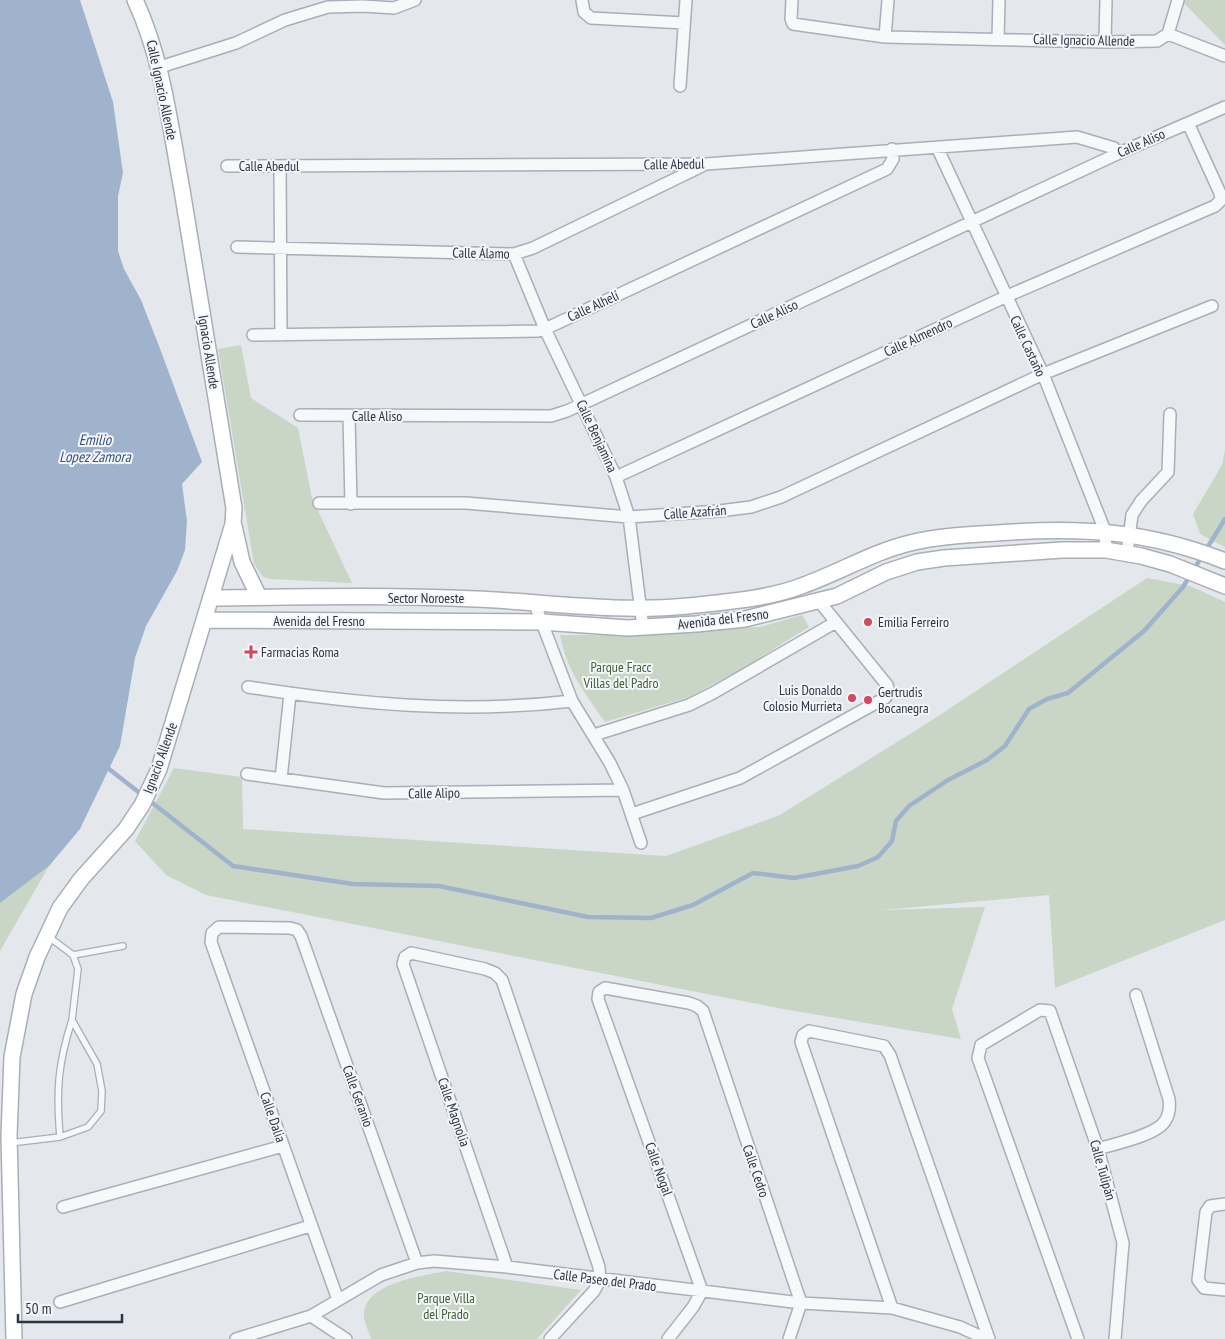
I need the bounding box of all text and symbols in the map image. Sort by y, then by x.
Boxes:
street label: Calle Ignacio Allende [1033,30,1135,50]
street label: Calle Ignacio Allende [143,38,181,142]
street label: Calle Aliso [1114,125,1168,161]
street label: Calle Abedul [644,154,705,174]
street label: Calle Abedul [239,157,300,175]
street label: Calle Álamo [452,244,510,262]
street label: Calle Alhelí [564,286,622,326]
street label: Calle Aliso [747,295,801,333]
street label: Calle Almendro [881,313,955,361]
street label: Calle Castaño [1006,313,1050,379]
street label: Ignacio Allende [194,314,224,390]
street label: Calle Benjamina [572,397,622,475]
street label: Calle Aliso [352,407,402,425]
water label: Emilio Lopez Zamora [59,430,132,466]
street label: Calle Azafrán [663,501,727,523]
street label: Sector Noroeste [388,589,465,607]
street label: Avenida del Fresno [676,604,770,634]
street label: Avenida del Fresno [273,612,365,630]
place label: Emilia Ferreiro [878,613,949,631]
marker: Emilia Ferreiro [862,616,874,628]
place label: Farmacias Roma [261,643,339,661]
marker: Farmacias Roma [245,646,257,658]
park label: Parque Fracc Villas del Padro [583,658,658,692]
place label: Luis Donaldo Colosio Murrieta [763,681,842,715]
place label: Gertrudis Bocanegra [878,683,929,717]
marker: Luis Donaldo Colosio Murrieta [846,692,858,704]
marker: Gertrudis Bocanegra [862,694,874,706]
street label: Ignacio Allende [139,720,181,796]
street label: Calle Alipo [408,784,460,802]
street label: Calle Geranio [339,1063,377,1129]
street label: Calle Magnolia [434,1075,474,1149]
street label: Calle Dalia [256,1090,290,1144]
street label: Calle Tulipán [1086,1138,1120,1202]
street label: Calle Nogal [641,1140,677,1199]
street label: Calle Cedro [739,1142,773,1200]
street label: Calle Paseo del Prado [552,1265,658,1295]
park label: Parque Villa del Prado [417,1289,475,1323]
scale bar [18,1292,121,1324]
text: 50 m [25,1299,51,1318]

